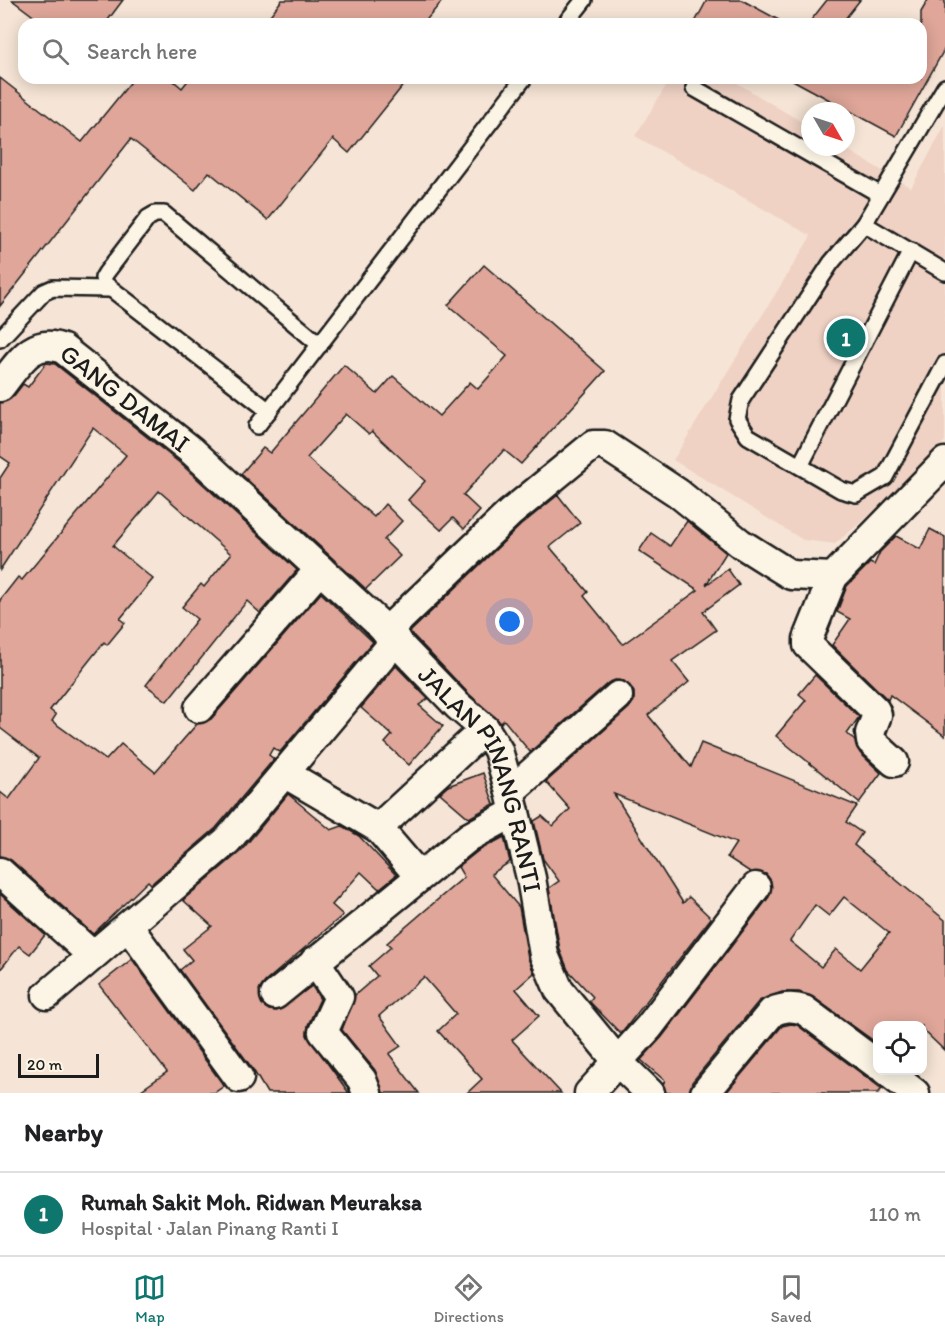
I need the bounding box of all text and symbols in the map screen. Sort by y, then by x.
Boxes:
search box [18,18,927,84]
icon: search [39,35,72,68]
text: Search here [87,38,197,65]
north arrow [801,102,855,156]
pin: 1 [826,316,866,360]
street label: GANG DAMAI [54,337,197,459]
your location [495,607,524,636]
street label: JALAN PINANG RANTI [412,659,549,895]
map controls [873,1021,927,1075]
button: locate [873,1021,927,1075]
scale bar [18,1051,99,1078]
text: 20 m [27,1055,62,1074]
text: Nearby [24,1116,103,1148]
text: Rumah Sakit Moh. Ridwan Meuraksa [81,1189,422,1216]
text: 1 [39,1202,48,1226]
text: 110 m [869,1202,921,1226]
text: Hospital · Jalan Pinang Ranti I [81,1216,339,1240]
tab: Map [133,1271,166,1326]
tab: Directions [433,1271,504,1326]
tab: Saved [771,1271,812,1326]

